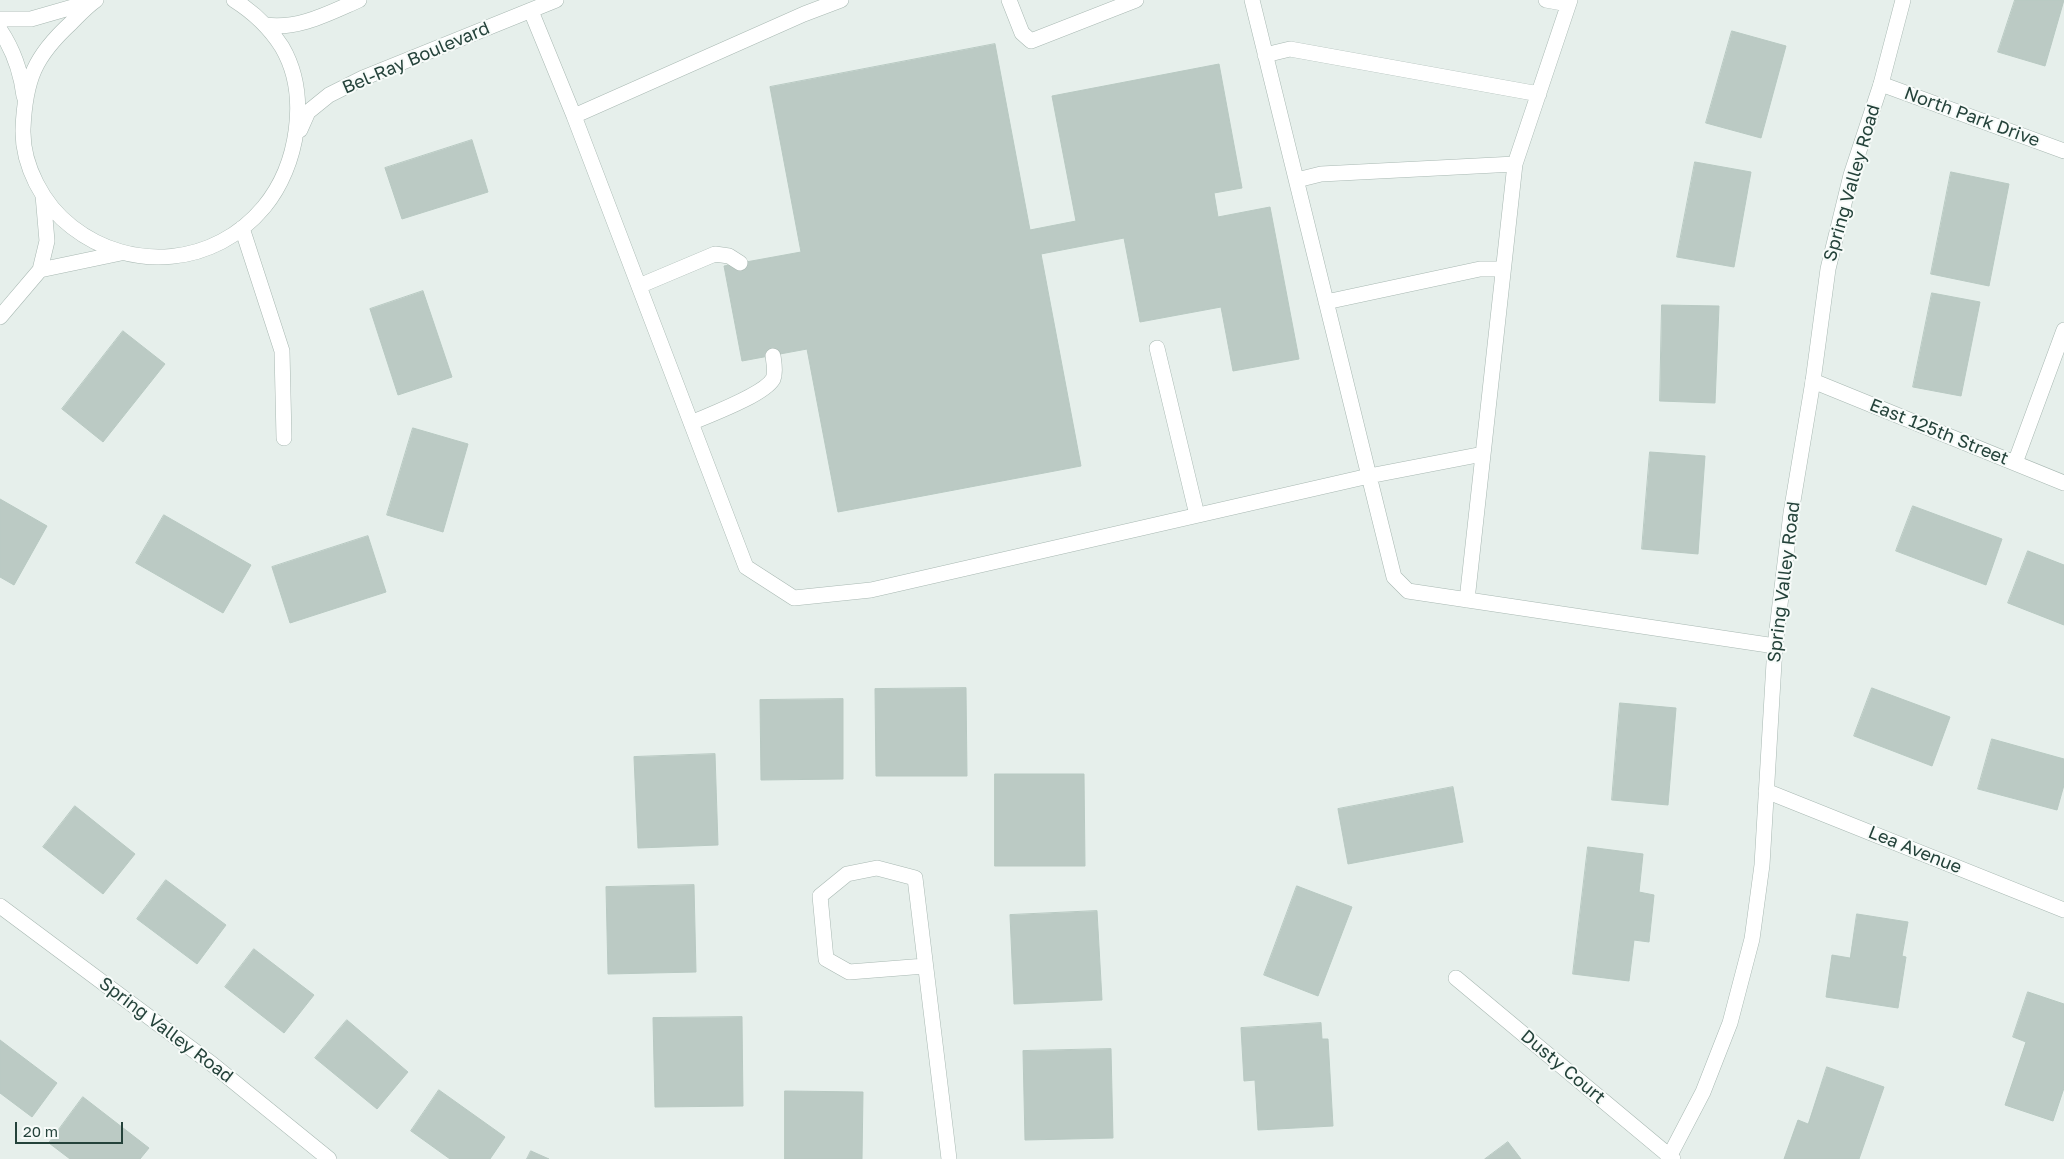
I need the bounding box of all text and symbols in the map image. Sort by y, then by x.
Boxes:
street label: Bel-Ray Boulevard [339,17,493,99]
street label: North Park Drive [1901,82,2043,152]
street label: Spring Valley Road [1819,102,1885,264]
street label: East 125th Street [1866,394,2012,470]
street label: Spring Valley Road [1763,500,1805,664]
street label: Lea Avenue [1865,821,1965,879]
street label: Spring Valley Road [95,973,237,1087]
street label: Dusty Court [1516,1025,1610,1109]
scale bar [18,1112,125,1144]
text: 20 m [23,1122,58,1140]

